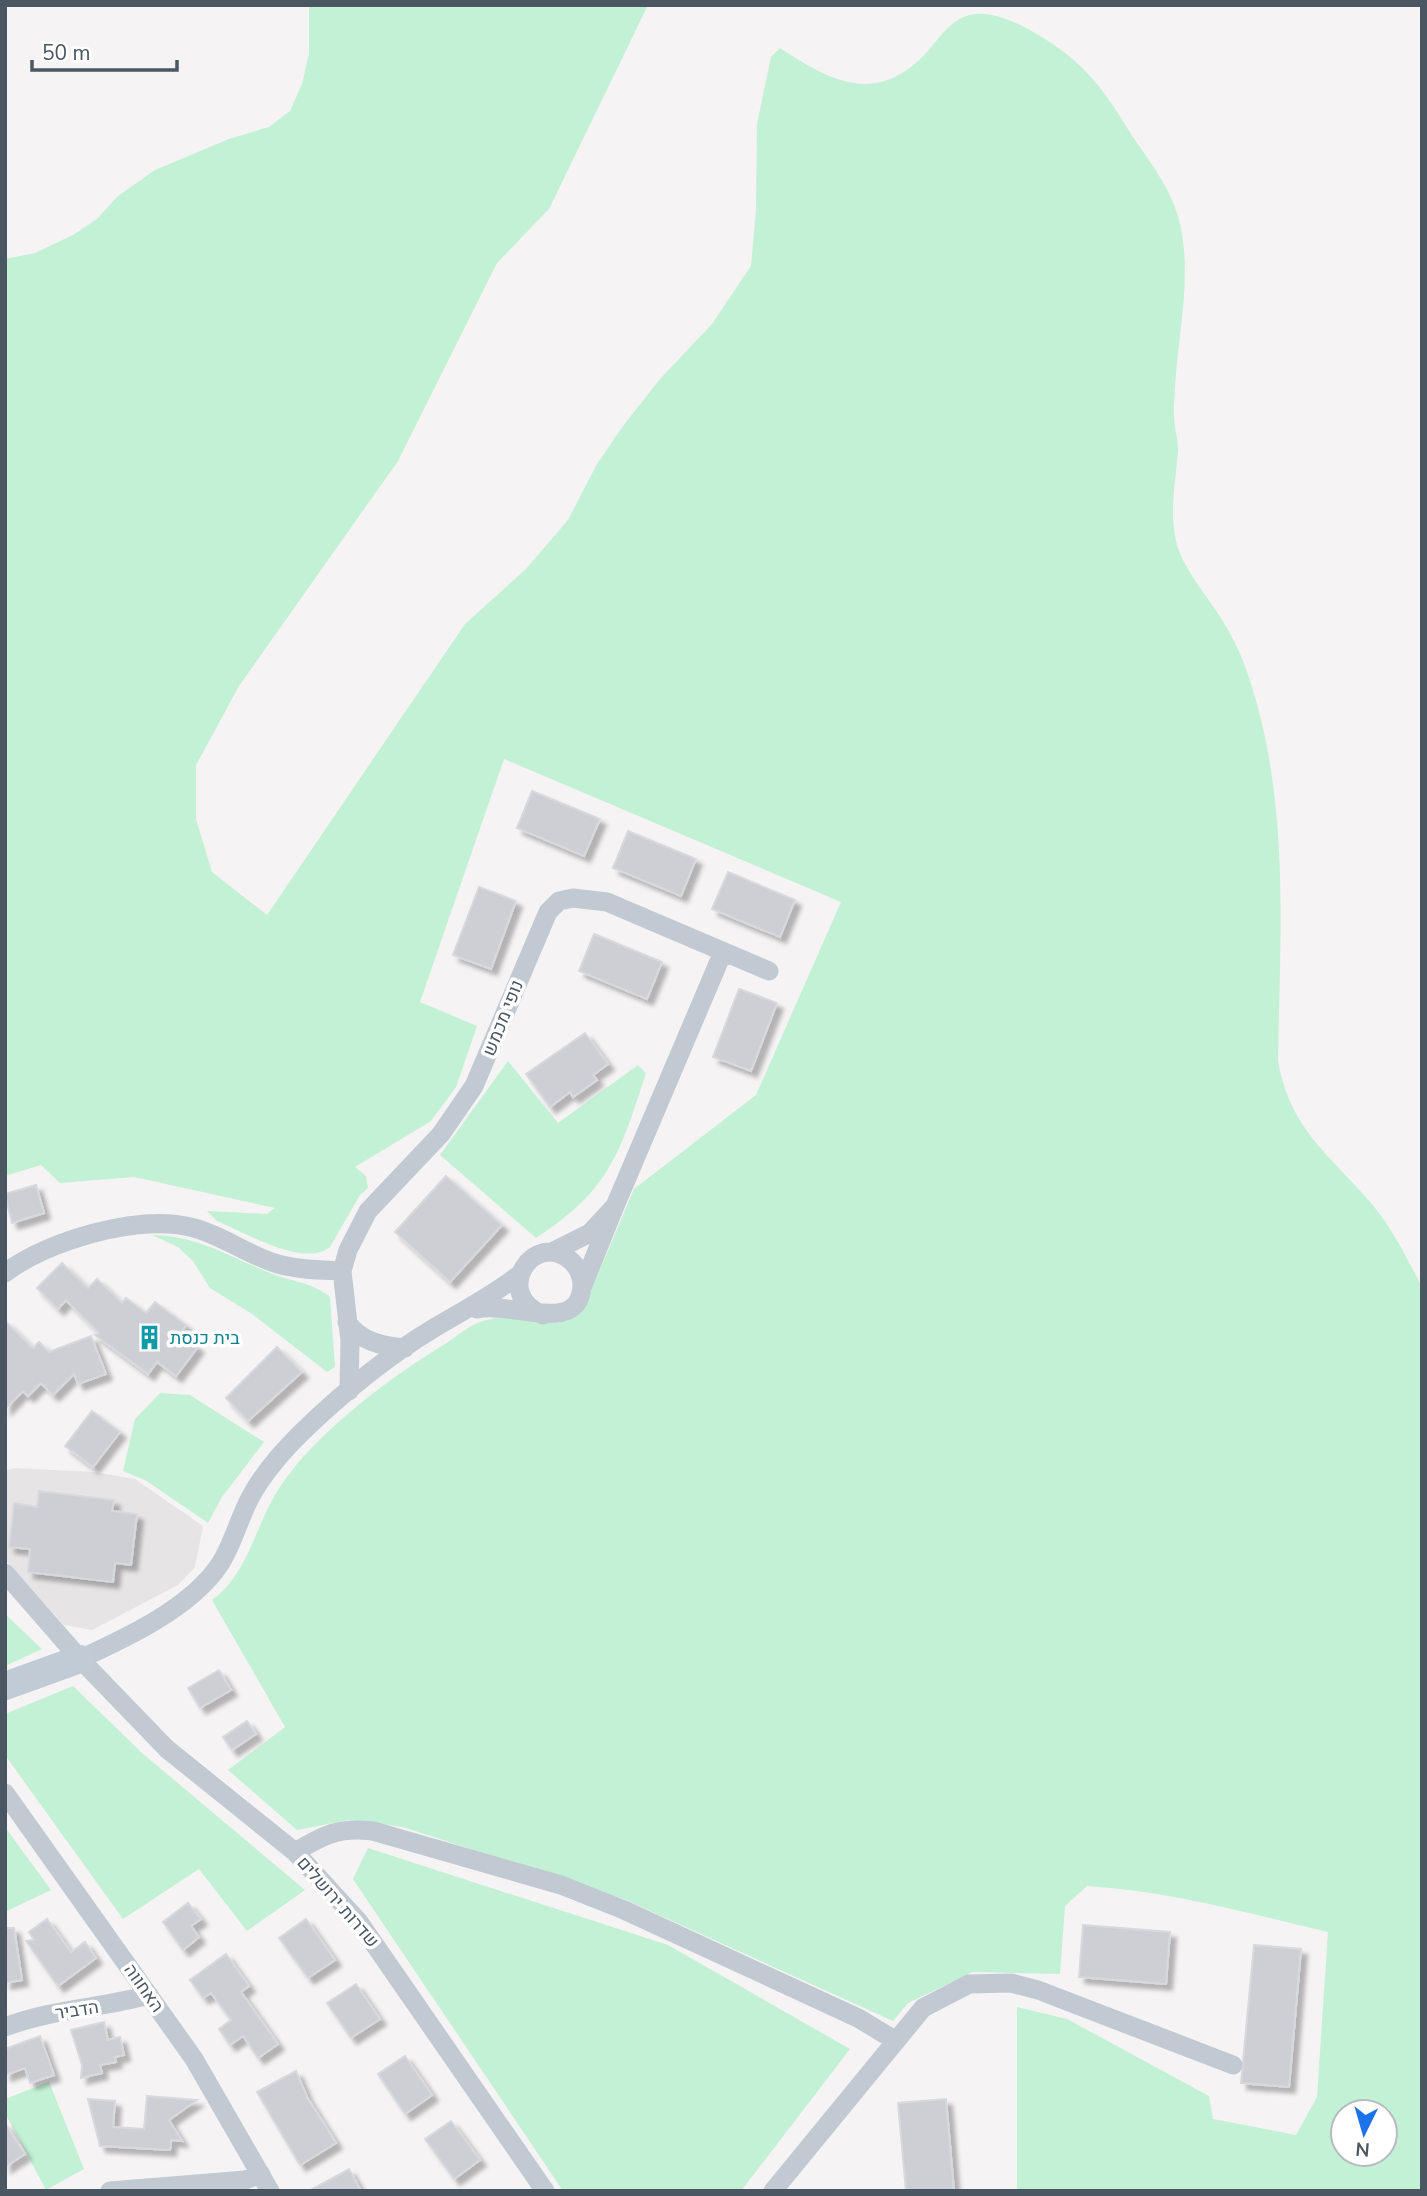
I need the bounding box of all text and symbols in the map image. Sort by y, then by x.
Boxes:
scale bar [32,28,177,72]
text: 50 m [42,39,91,67]
street label: נופי מכמש [477,976,529,1060]
building icon: בית כנסת [136,1324,164,1352]
place label: בית כנסת [170,1326,240,1350]
street label: שדרות ירושלים [292,1851,384,1953]
street label: האחווה [119,1959,169,2017]
street label: הדביר [54,1995,100,2025]
north arrow [1329,2098,1399,2168]
text: N [1354,2135,1371,2163]

